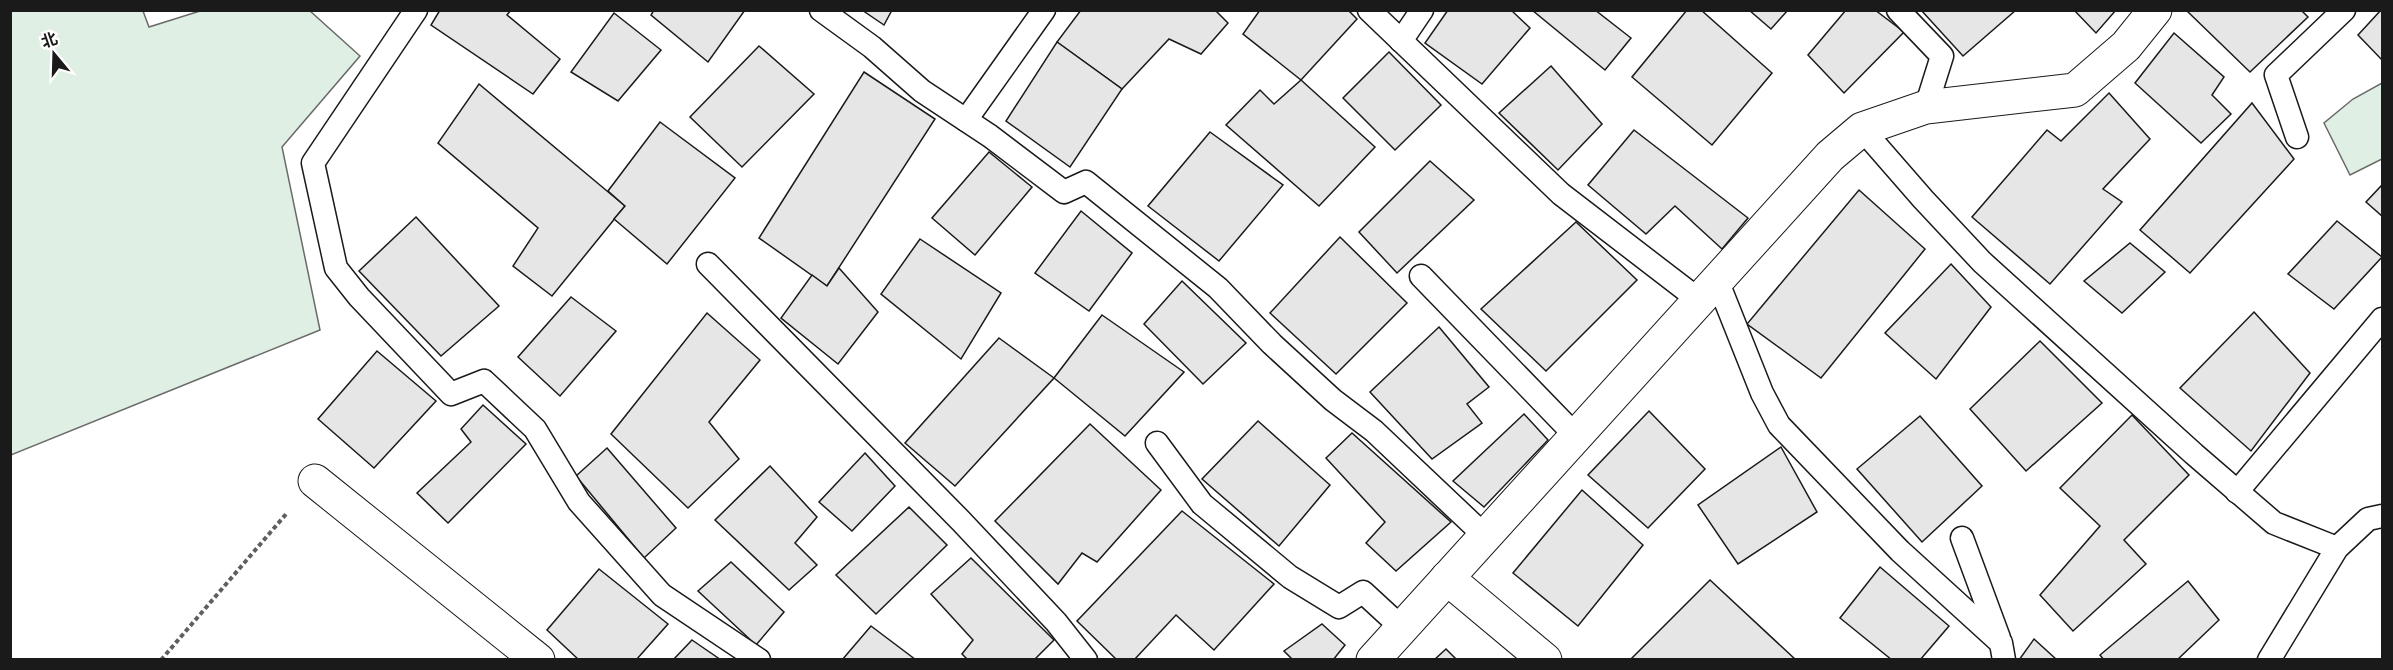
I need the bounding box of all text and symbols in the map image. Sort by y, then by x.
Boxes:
north arrow [24,24,84,84]
text: 北 [39,30,60,51]

